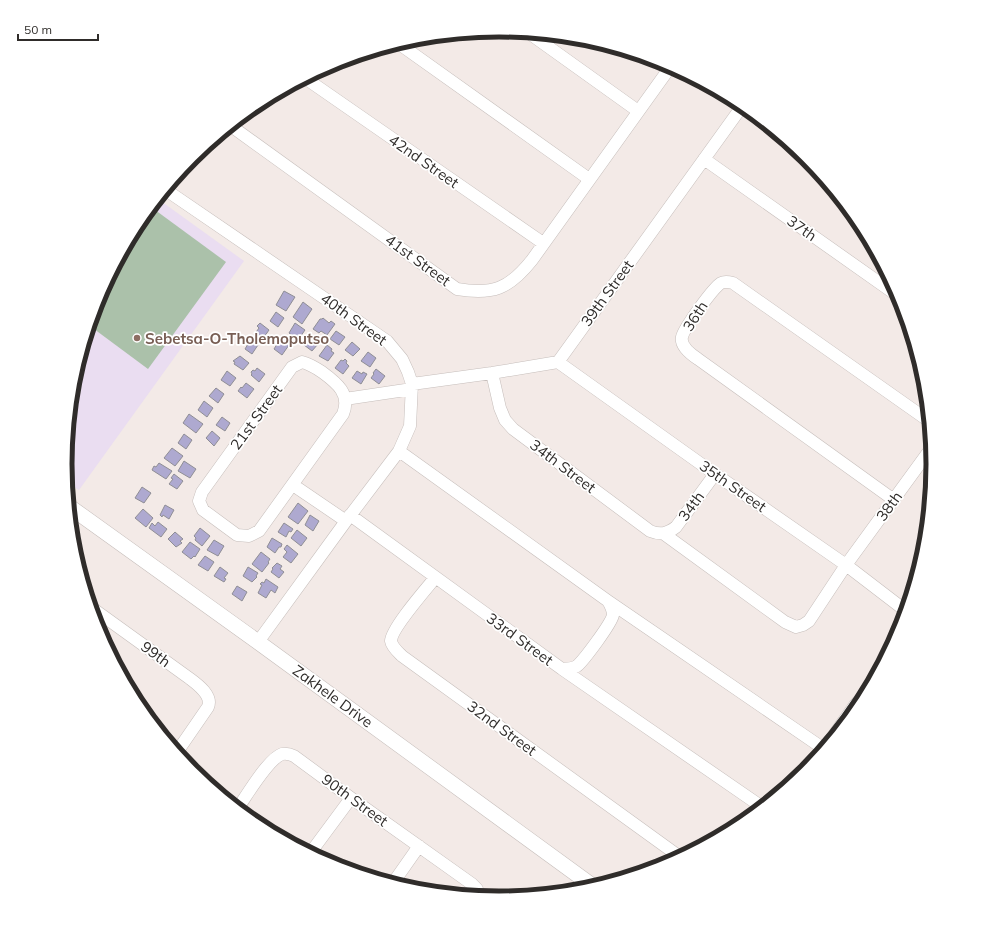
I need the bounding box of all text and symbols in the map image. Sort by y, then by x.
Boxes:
scale bar [18,16,98,42]
text: 50 m [24,22,52,37]
street label: 42nd Street [385,130,463,192]
street label: 37th [783,211,821,245]
street label: 41st Street [382,230,454,290]
street label: 39th Street [577,256,637,330]
street label: 40th Street [317,289,391,349]
street label: 36th [678,297,712,335]
place label: Sebetsa-O-Tholemoputso [145,329,329,348]
marker: Sebetsa-O-Tholemoputso [132,333,142,343]
street label: 21st Street [226,381,286,453]
street label: 34th Street [526,435,600,497]
street label: 35th Street [696,456,770,516]
street label: 34th [674,487,708,525]
street label: 38th [872,487,906,525]
street label: 33rd Street [483,608,557,670]
street label: 99th [137,637,175,671]
street label: Zakhele Drive [289,661,377,731]
street label: 32nd Street [464,696,540,760]
street label: 90th Street [318,770,392,830]

